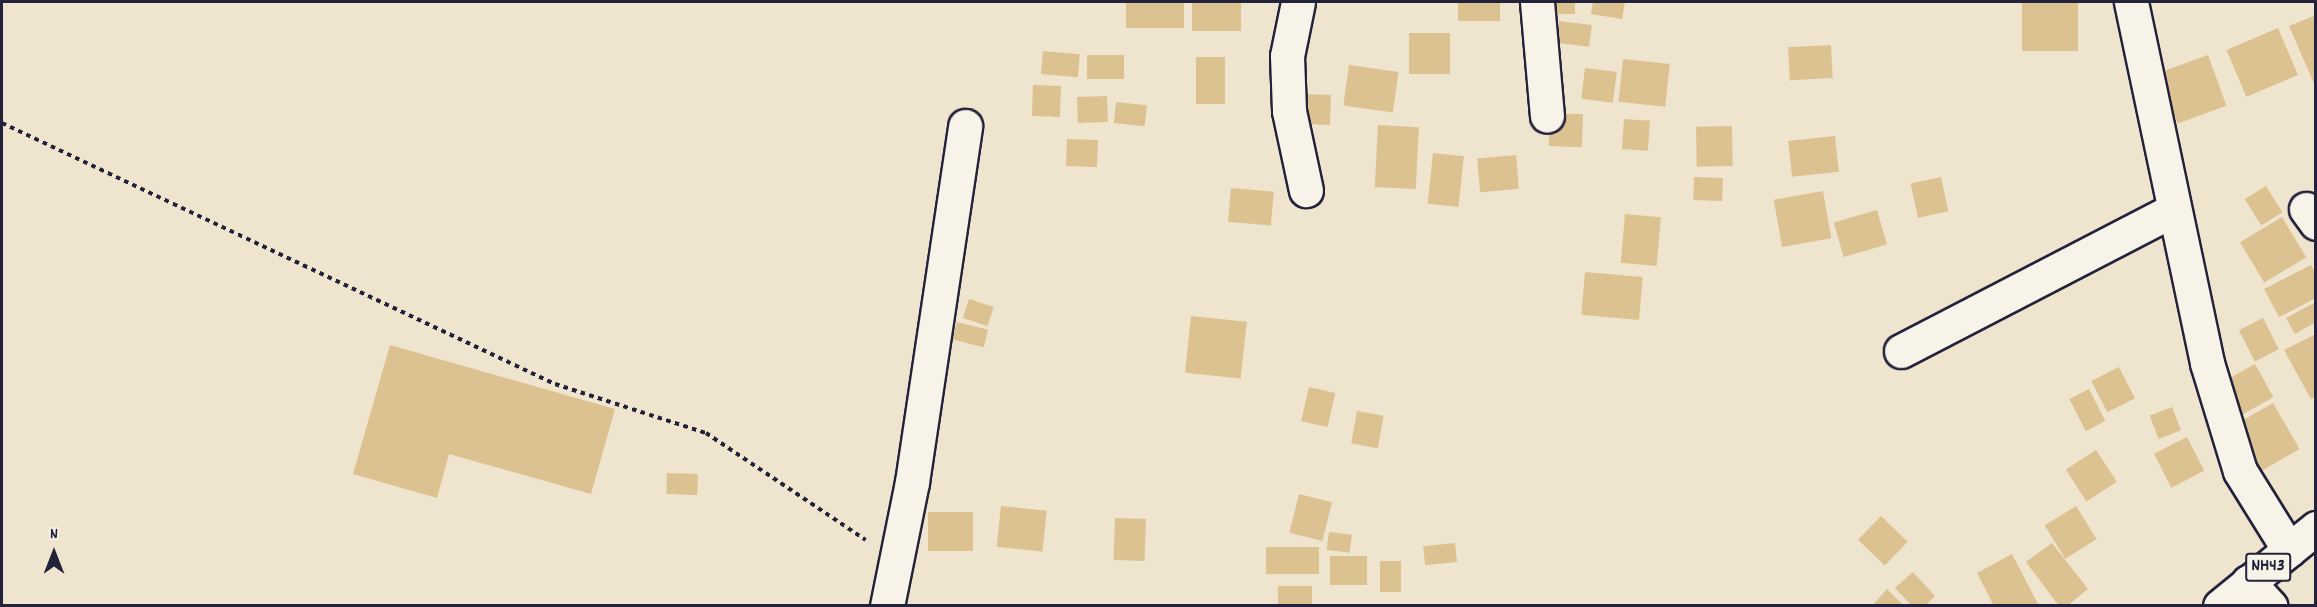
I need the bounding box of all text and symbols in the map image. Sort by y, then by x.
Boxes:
north arrow [24,523,84,583]
text: N [50,523,58,546]
road number: NH43 [2244,552,2292,582]

